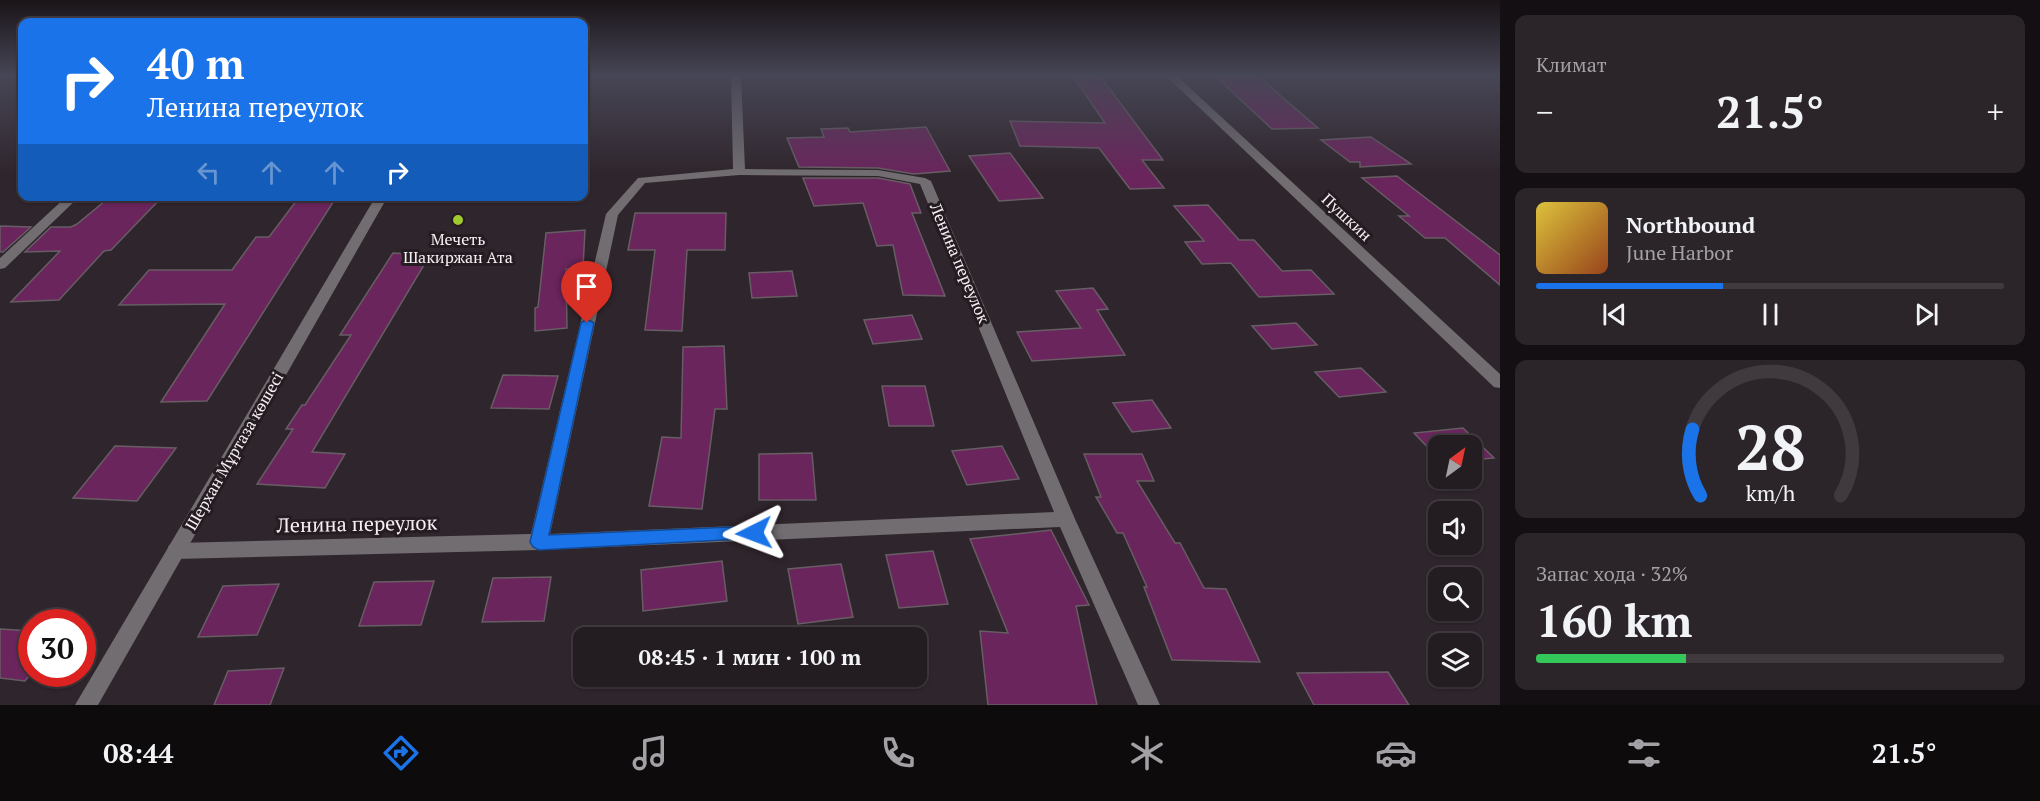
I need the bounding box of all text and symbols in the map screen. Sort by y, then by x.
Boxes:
text: 40 m [147,35,245,91]
icon: right [48,42,126,120]
text: Климат [1536,51,1607,78]
text: 21.5° [1716,81,1824,141]
text: Ленина переулок [147,89,364,125]
text: − [1536,90,1554,133]
text: + [1986,90,2004,133]
icon: left [192,156,225,189]
icon: ahead [255,156,288,189]
icon: ahead [318,156,351,189]
icon: right [381,156,414,189]
street label: Пушкин [1317,188,1377,246]
street label: Ленина переулок [924,199,995,327]
text: Northbound [1626,210,1755,239]
marker: Мечеть Шакиржан Ата [451,213,465,227]
place label: Мечеть Шакиржан Ата [403,228,513,268]
text: June Harbor [1626,239,1733,266]
pin [561,261,612,323]
icon: arrive [570,270,603,303]
icon: previous [1598,298,1631,331]
icon: pause [1754,298,1787,331]
icon: next [1910,298,1943,331]
street label: Шерхан Мұртаза көшесі [180,368,288,534]
text: 28 [1735,405,1805,488]
north arrow [1428,435,1482,489]
map controls [1428,435,1482,687]
text: km/h [1745,479,1795,507]
position arrow [722,501,786,565]
button: sound [1428,501,1482,555]
street label: Ленина переулок [276,509,438,538]
text: Запас хода · 32% [1536,560,1688,587]
button: search [1428,567,1482,621]
text: 160 km [1536,590,1692,650]
speed limit sign: 30 [18,609,96,687]
button: layers [1428,633,1482,687]
text: 08:45 · 1 мин · 100 m [639,642,861,671]
icon: directions [380,732,422,774]
icon: music [629,732,671,774]
icon: phone [877,732,919,774]
icon: climate [1126,732,1168,774]
icon: car [1375,732,1417,774]
icon: filters [1623,732,1665,774]
text: 08:44 [103,735,174,771]
text: 21.5° [1872,735,1937,771]

